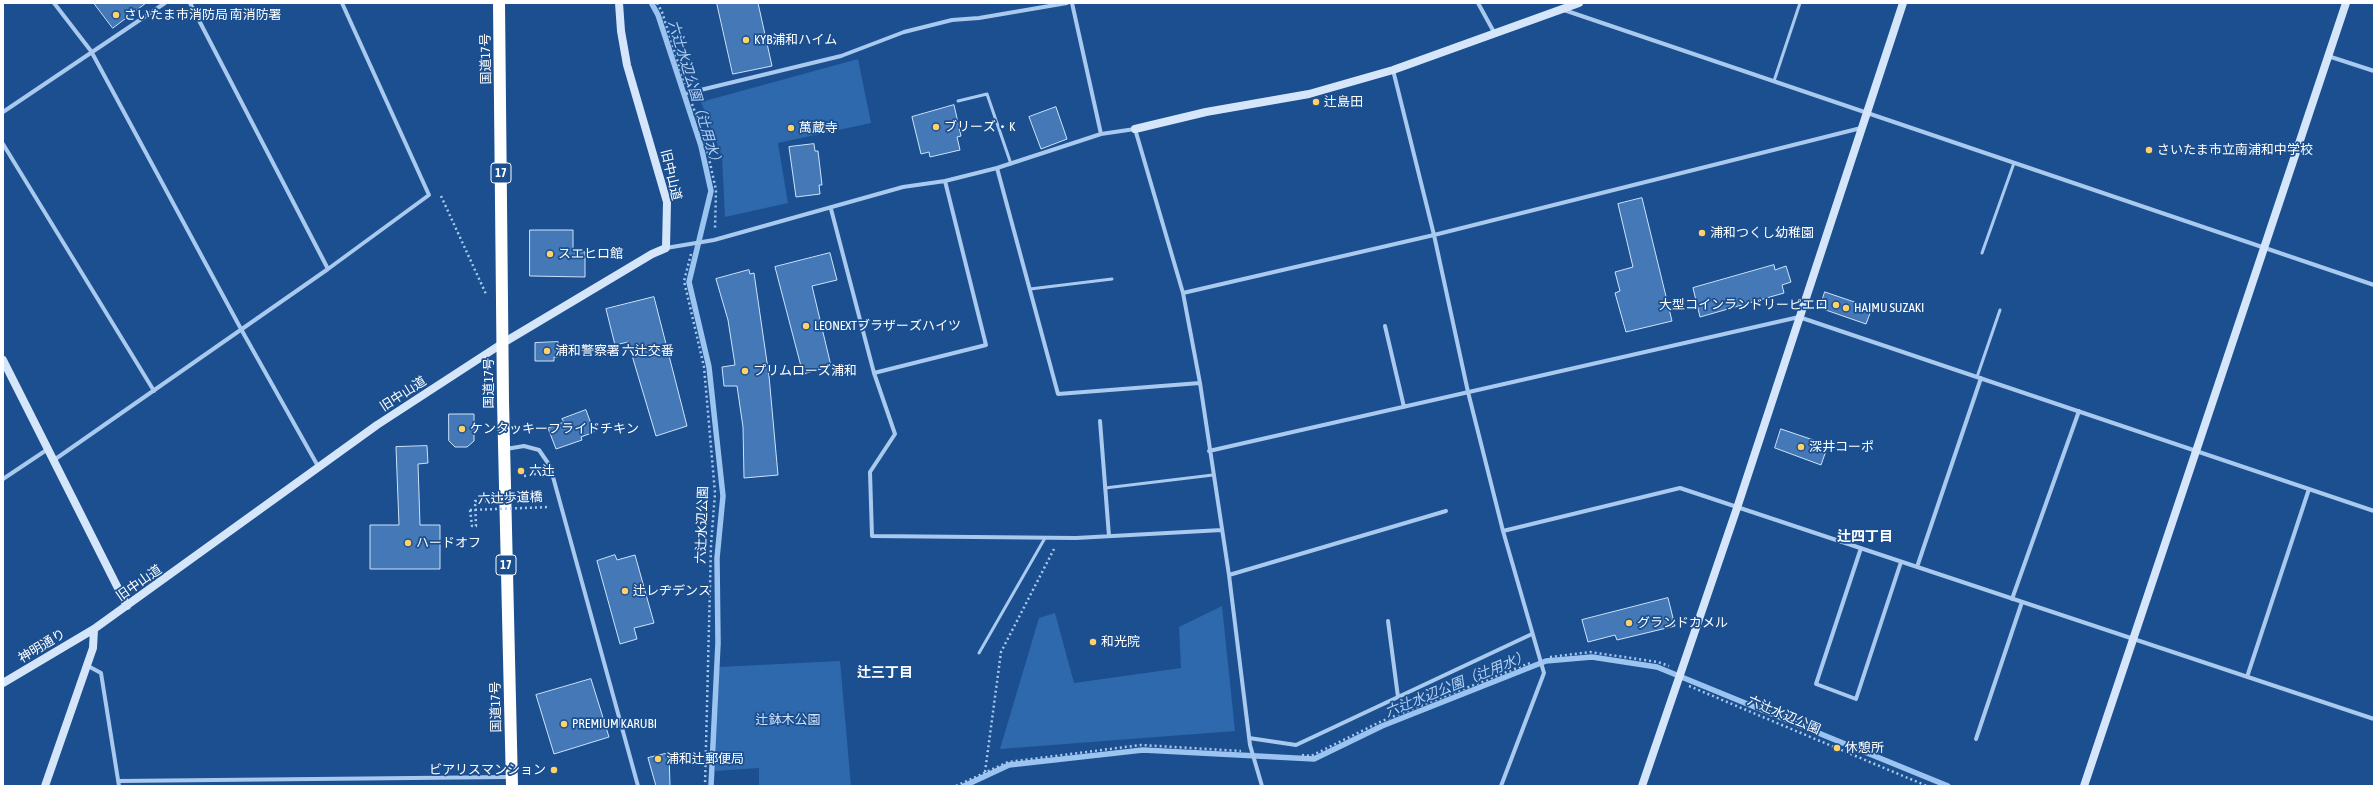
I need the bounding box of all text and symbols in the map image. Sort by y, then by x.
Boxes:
place label: さいたま市消防局 南消防署 [124,7,282,23]
marker: さいたま市消防局 南消防署 [111,10,121,20]
water label: 六辻水辺公園（辻用水） [664,18,726,170]
place label: KYB浦和ハイム [754,32,837,48]
street label: 国道17号 [478,33,494,85]
marker: KYB浦和ハイム [741,35,751,45]
place label: 辻島田 [1324,94,1363,110]
marker: 辻島田 [1311,97,1321,107]
place label: ブリーズ・K [944,119,1015,135]
place label: 萬蔵寺 [799,120,838,136]
marker: ブリーズ・K [931,122,941,132]
marker: 萬蔵寺 [786,123,796,133]
place label: さいたま市立南浦和中学校 [2157,142,2313,158]
marker: さいたま市立南浦和中学校 [2144,145,2154,155]
street label: 旧中山道 [658,148,684,202]
road number: 17 [491,163,511,183]
place label: 浦和つくし幼稚園 [1710,225,1814,241]
marker: 浦和つくし幼稚園 [1697,228,1707,238]
place label: スエヒロ館 [558,246,623,262]
marker: スエヒロ館 [545,249,555,259]
place label: 大型コインランドリーピエロ [1659,297,1828,313]
marker: 大型コインランドリーピエロ [1831,300,1841,310]
place label: HAIMU SUZAKI [1854,300,1924,316]
marker: HAIMU SUZAKI [1841,303,1851,313]
place label: LEONEXTブラザーズハイツ [814,318,961,334]
marker: LEONEXTブラザーズハイツ [801,321,811,331]
place label: 浦和警察署 六辻交番 [555,343,674,359]
marker: 浦和警察署 六辻交番 [542,346,552,356]
street label: 国道17号 [481,357,497,409]
place label: プリムローズ浦和 [753,363,857,379]
marker: プリムローズ浦和 [740,366,750,376]
street label: 旧中山道 [377,373,429,415]
place label: ケンタッキーフライドチキン [470,421,639,437]
marker: ケンタッキーフライドチキン [457,424,467,434]
place label: 深井コーポ [1809,439,1874,455]
marker: 深井コーポ [1796,442,1806,452]
place label: 六辻 [529,463,555,479]
marker: 六辻 [516,466,526,476]
street label: 六辻水辺公園 [693,486,711,564]
street label: 六辻歩道橋 [477,489,543,507]
district label: 辻四丁目 [1837,529,1893,545]
place label: ハードオフ [416,535,481,551]
marker: ハードオフ [403,538,413,548]
road number: 17 [496,555,516,575]
street label: 旧中山道 [113,562,165,604]
place label: 辻レヂデンス [633,583,711,599]
marker: 辻レヂデンス [620,586,630,596]
place label: グランドカメル [1637,615,1728,631]
marker: グランドカメル [1624,618,1634,628]
street label: 神明通り [16,626,68,666]
place label: 和光院 [1101,634,1140,650]
marker: 和光院 [1088,637,1098,647]
water label: 六辻水辺公園（辻用水） [1382,647,1532,721]
district label: 辻三丁目 [857,665,913,681]
street label: 国道17号 [488,681,504,733]
street label: 六辻水辺公園 [1745,693,1823,737]
park label: 辻鉢木公園 [756,712,820,728]
place label: PREMIUM KARUBI [572,716,657,732]
marker: PREMIUM KARUBI [559,719,569,729]
place label: 休憩所 [1845,740,1884,756]
marker: 休憩所 [1832,743,1842,753]
place label: 浦和辻郵便局 [666,751,744,767]
marker: 浦和辻郵便局 [653,754,663,764]
place label: ビアリスマンション [429,762,546,778]
marker: ビアリスマンション [549,765,559,775]

